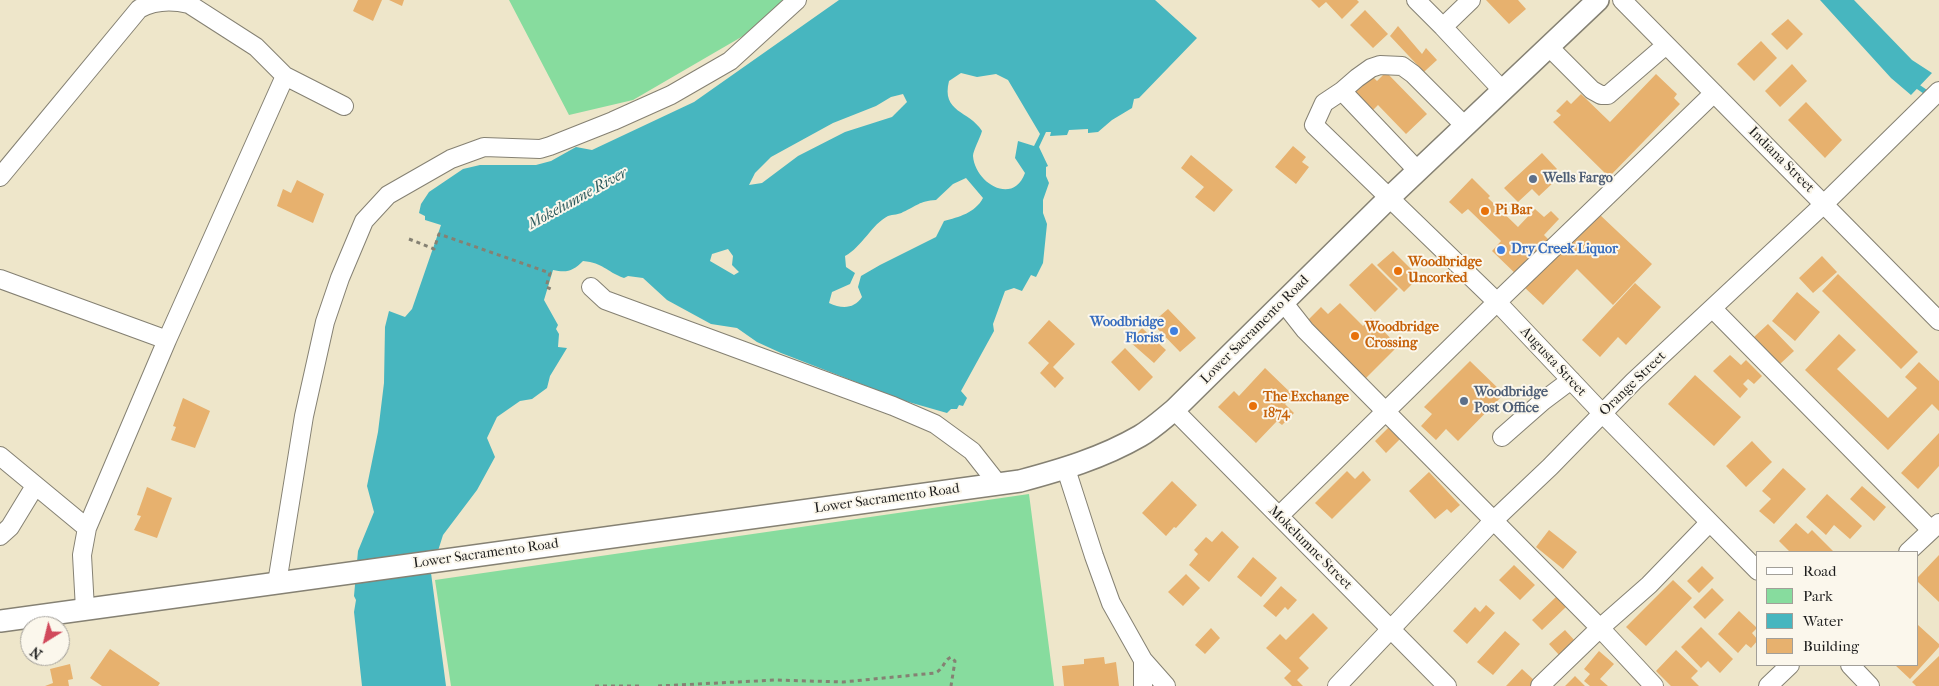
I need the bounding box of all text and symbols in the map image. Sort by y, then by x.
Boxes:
street label: Indiana Street [1745,124,1817,196]
water label: Mokelumne River [525,164,631,234]
place label: Wells Fargo [1543,171,1613,187]
marker: Wells Fargo [1527,173,1539,185]
place label: Pi Bar [1495,203,1532,219]
marker: Pi Bar [1479,205,1491,217]
place label: Dry Creek Liquor [1511,242,1618,258]
marker: Dry Creek Liquor [1495,244,1507,256]
place label: Woodbridge Uncorked [1408,255,1482,288]
marker: Woodbridge Uncorked [1392,265,1404,277]
street label: Lower Sacramento Road [1197,272,1313,388]
place label: Woodbridge Florist [1090,315,1164,348]
place label: Woodbridge Crossing [1365,320,1439,352]
street label: Augusta Street [1516,324,1590,400]
marker: Woodbridge Florist [1168,325,1180,337]
marker: Woodbridge Crossing [1349,330,1361,342]
street label: Orange Street [1596,348,1670,420]
place label: Woodbridge Post Office [1474,385,1548,418]
place label: The Exchange 1874 [1263,390,1349,422]
marker: Woodbridge Post Office [1458,395,1470,407]
marker: The Exchange 1874 [1247,400,1259,412]
street label: Lower Sacramento Road [813,480,961,518]
street label: Mokelumne Street [1265,503,1355,593]
street label: Lower Sacramento Road [412,535,560,573]
legend [1756,551,1919,666]
text: Road [1803,562,1836,580]
text: Park [1803,587,1833,605]
text: Water [1803,612,1843,630]
north arrow [20,616,70,666]
text: Building [1803,637,1859,655]
text: N [27,643,46,663]

